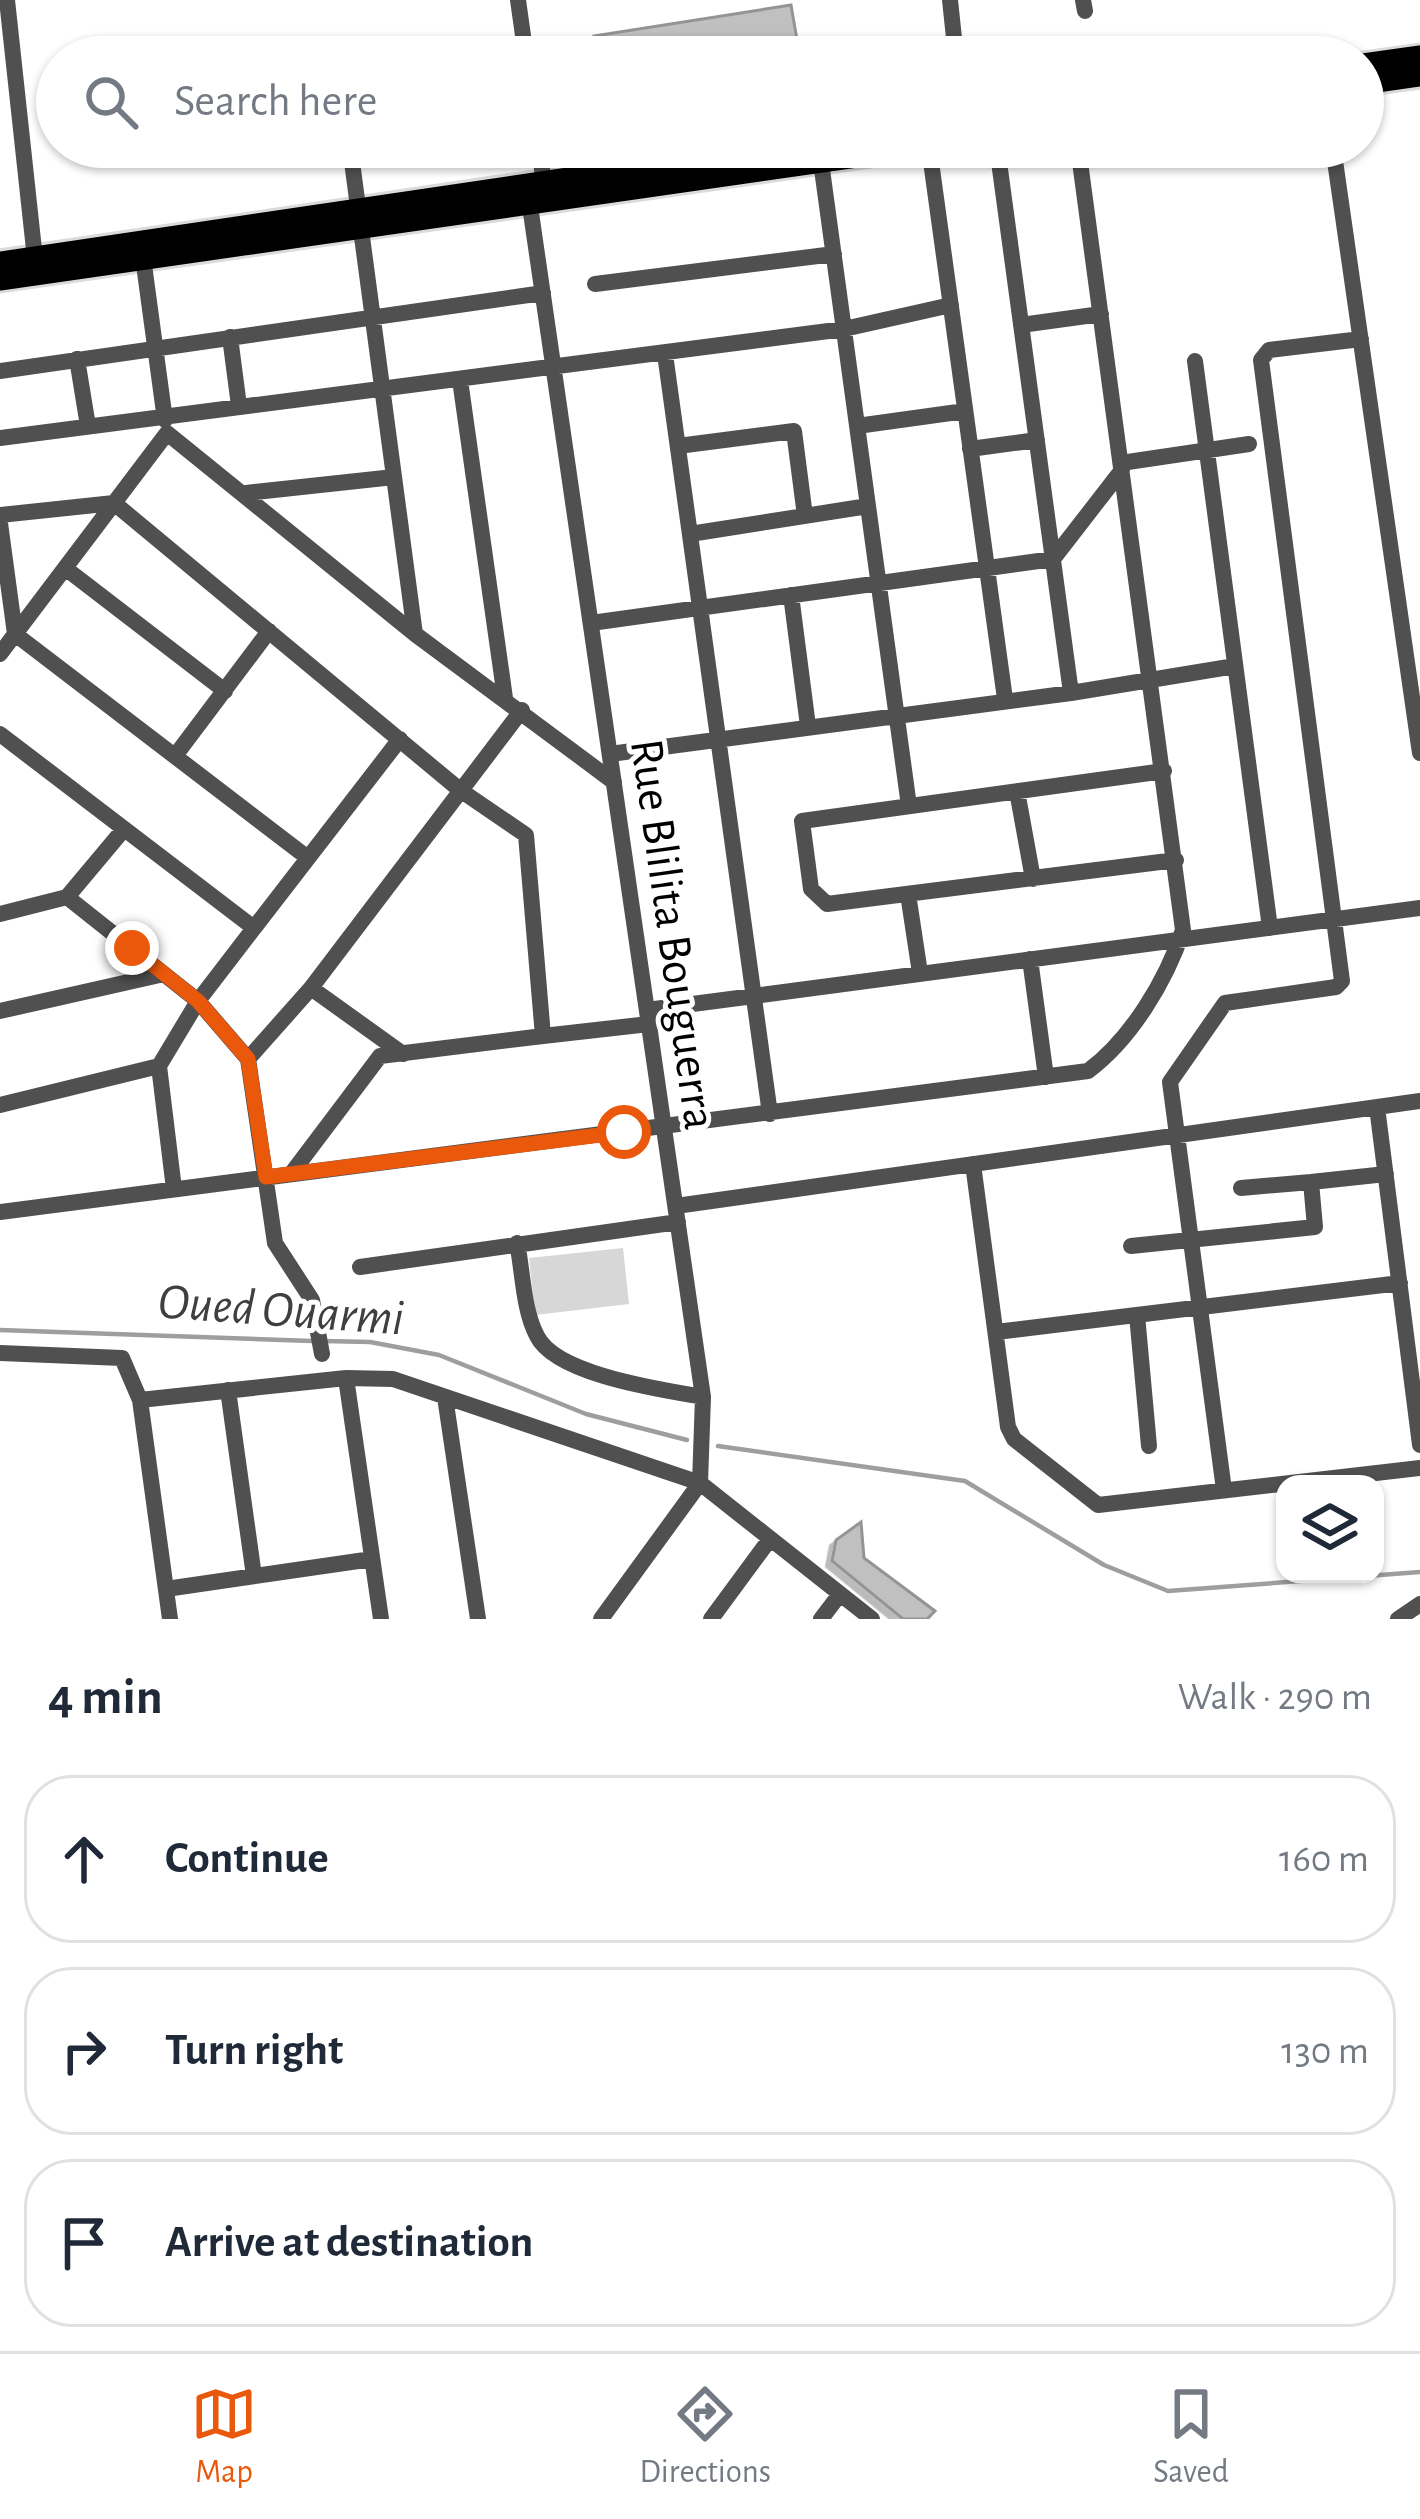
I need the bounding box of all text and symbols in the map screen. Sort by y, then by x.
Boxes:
search box [36,36,1384,168]
icon: search [78,69,144,135]
text: Search here [174,79,377,124]
street label: Rue Blilita Bouguerra [621,736,723,1133]
route end [105,921,159,975]
route start [597,1105,651,1159]
water label: Oued Ouarmi [156,1276,405,1345]
map controls [1276,1475,1384,1583]
button: layers [1276,1475,1384,1583]
text: 4 min [48,1672,163,1723]
text: Walk · 290 m [1178,1678,1372,1717]
icon: ahead [51,1826,117,1892]
text: Continue [165,1836,329,1881]
text: 160 m [1279,1840,1369,1879]
icon: right [51,2018,117,2084]
text: Turn right [165,2028,343,2073]
text: 130 m [1281,2032,1369,2071]
icon: arrive [51,2210,117,2276]
text: Arrive at destination [165,2220,533,2265]
tab: Map [191,2381,257,2493]
tab: Directions [639,2381,771,2493]
tab: Saved [1153,2381,1229,2493]

